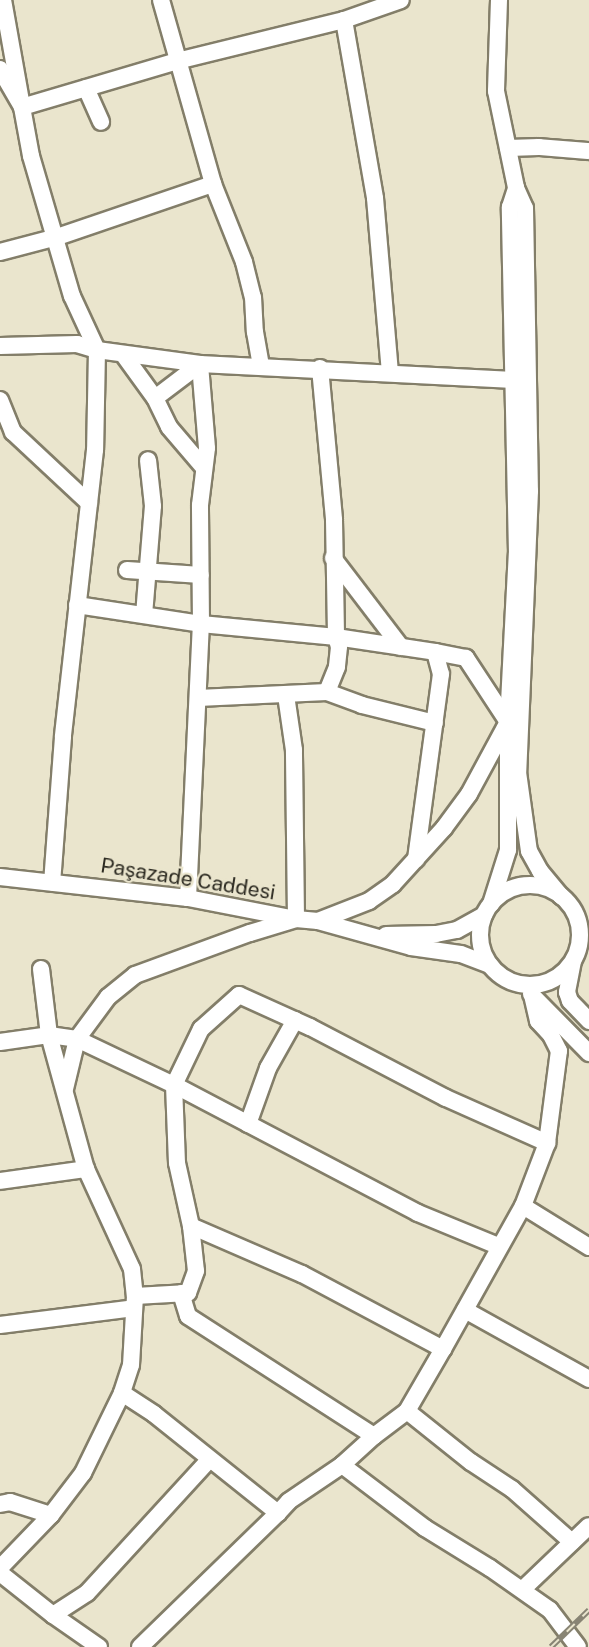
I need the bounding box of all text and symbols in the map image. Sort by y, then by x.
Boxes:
street label: Paşazade Caddesi [99,853,277,905]

